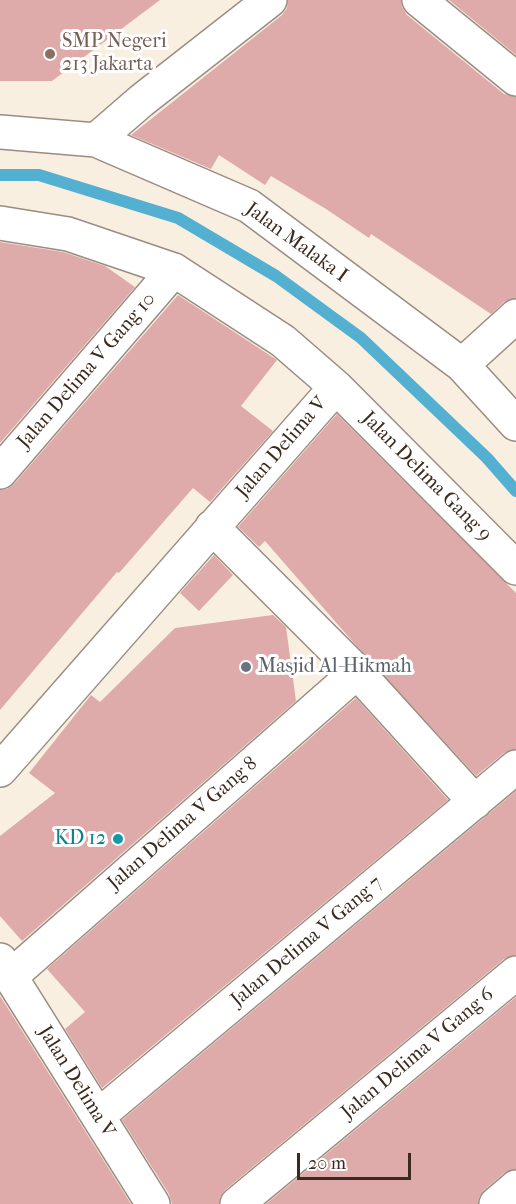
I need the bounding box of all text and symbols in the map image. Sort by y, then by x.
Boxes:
place label: SMP Negeri 213 Jakarta [62,30,167,77]
marker: SMP Negeri 213 Jakarta [43,47,57,61]
street label: Jalan Malaka I [240,198,352,288]
street label: Jalan Delima V Gang 10 [13,288,161,454]
street label: Jalan Delima V [231,392,333,504]
street label: Jalan Delima Gang 9 [356,407,496,547]
place label: Masjid Al-Hikmah [258,655,412,679]
marker: Masjid Al-Hikmah [239,660,253,674]
street label: Jalan Delima V Gang 8 [103,752,263,896]
place label: KD 12 [54,827,106,851]
marker: KD 12 [111,832,125,846]
street label: Jalan Delima V Gang 7 [226,872,388,1012]
street label: Jalan Delima V Gang 6 [337,983,499,1125]
street label: Jalan Delima V [32,1022,120,1142]
scale bar [300,1141,414,1179]
text: 20 m [308,1153,346,1174]

